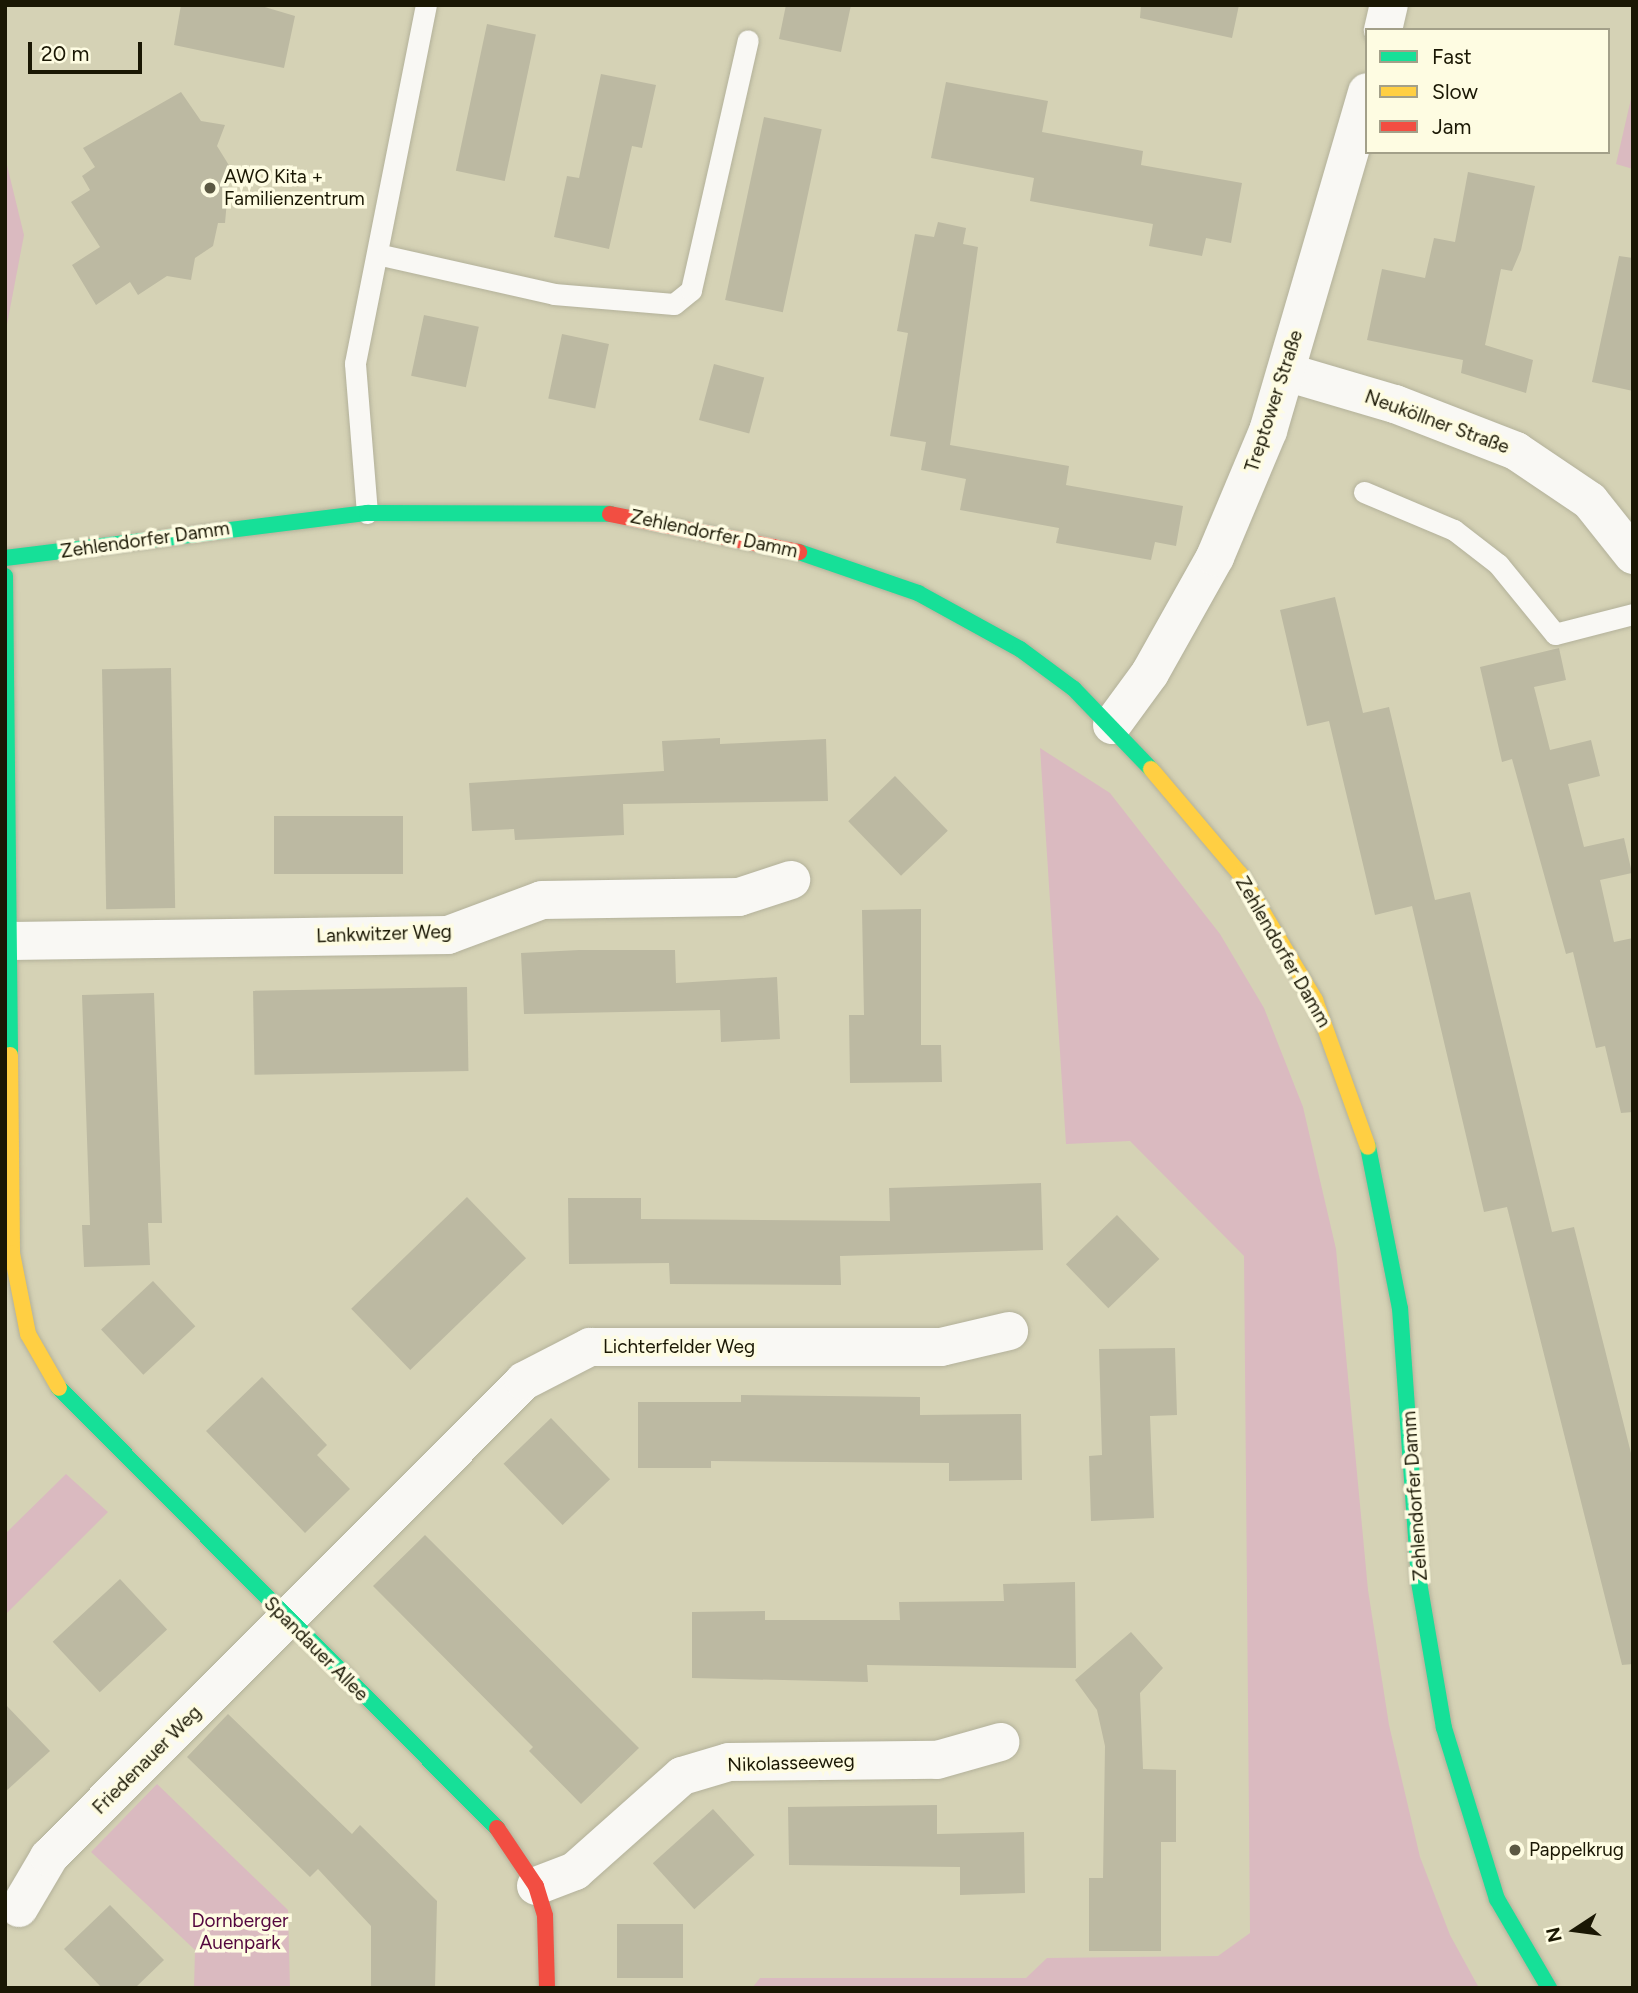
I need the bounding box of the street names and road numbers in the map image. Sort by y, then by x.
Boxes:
street label: Treptower Straße [1240,327,1308,475]
street label: Neuköllner Straße [1362,385,1512,459]
street label: Zehlendorfer Damm [628,505,800,563]
street label: Zehlendorfer Damm [59,517,231,563]
street label: Zehlendorfer Damm [1231,873,1335,1031]
street label: Lankwitzer Weg [316,920,452,948]
street label: Lichterfelder Weg [603,1336,755,1358]
street label: Zehlendorfer Damm [1398,1410,1432,1582]
street label: Spandauer Allee [259,1592,373,1706]
street label: Friedenauer Weg [88,1701,206,1819]
street label: Nikolasseeweg [727,1749,855,1777]

